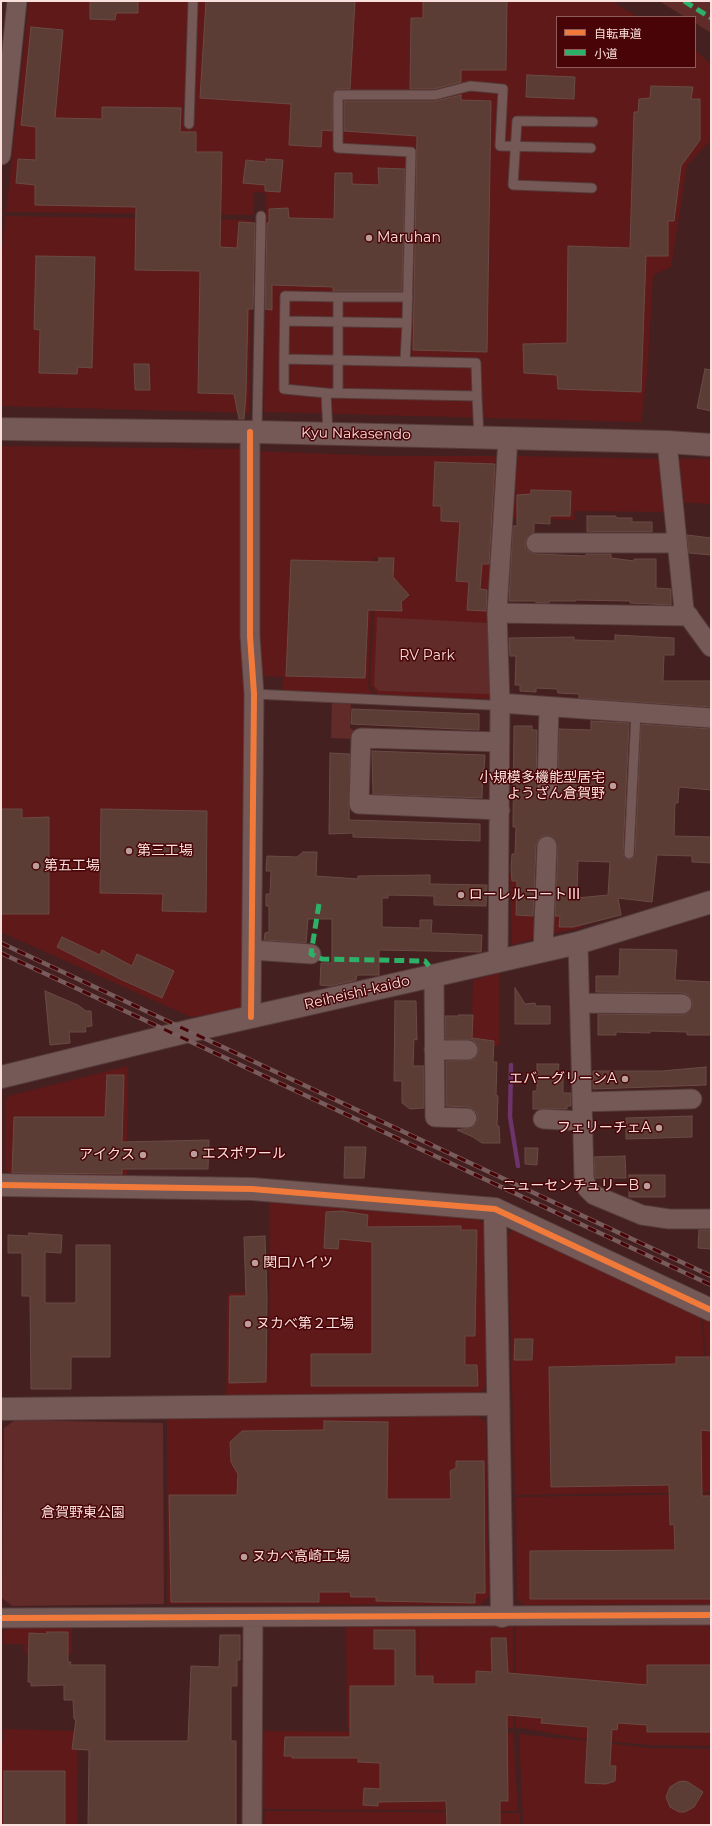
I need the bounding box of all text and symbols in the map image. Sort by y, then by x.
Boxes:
legend [556,16,696,68]
text: 自転車道 [594,26,642,41]
text: 小道 [594,46,618,61]
place label: Maruhan [377,230,441,246]
marker: Maruhan [364,233,374,243]
street label: Kyu Nakasendo [301,425,411,443]
park label: RV Park [399,648,455,664]
place label: 小規模多機能型居宅 ようざん倉賀野 [479,770,605,802]
marker: 小規模多機能型居宅 ようざん倉賀野 [608,781,618,791]
place label: 第三工場 [137,843,193,859]
marker: 第三工場 [124,846,134,856]
place label: 第五工場 [44,858,100,874]
marker: 第五工場 [31,861,41,871]
place label: ローレルコートⅢ [469,887,581,903]
marker: ローレルコートⅢ [456,890,466,900]
street label: Reiheishi-kaido [303,973,411,1013]
place label: エバーグリーンA [509,1071,617,1087]
marker: エバーグリーンA [620,1074,630,1084]
place label: フェリーチェA [557,1120,651,1136]
marker: フェリーチェA [654,1123,664,1133]
place label: エスポワール [202,1146,286,1162]
place label: アイクス [79,1147,135,1163]
marker: エスポワール [189,1149,199,1159]
marker: アイクス [138,1150,148,1160]
place label: ニューセンチュリーB [502,1178,639,1194]
marker: ニューセンチュリーB [642,1181,652,1191]
place label: 関口ハイツ [263,1255,333,1271]
marker: 関口ハイツ [250,1258,260,1268]
place label: ヌカべ第２工場 [256,1316,354,1332]
marker: ヌカべ第２工場 [243,1319,253,1329]
park label: 倉賀野東公園 [41,1505,125,1521]
place label: ヌカべ高崎工場 [252,1549,350,1565]
marker: ヌカべ高崎工場 [239,1552,249,1562]

